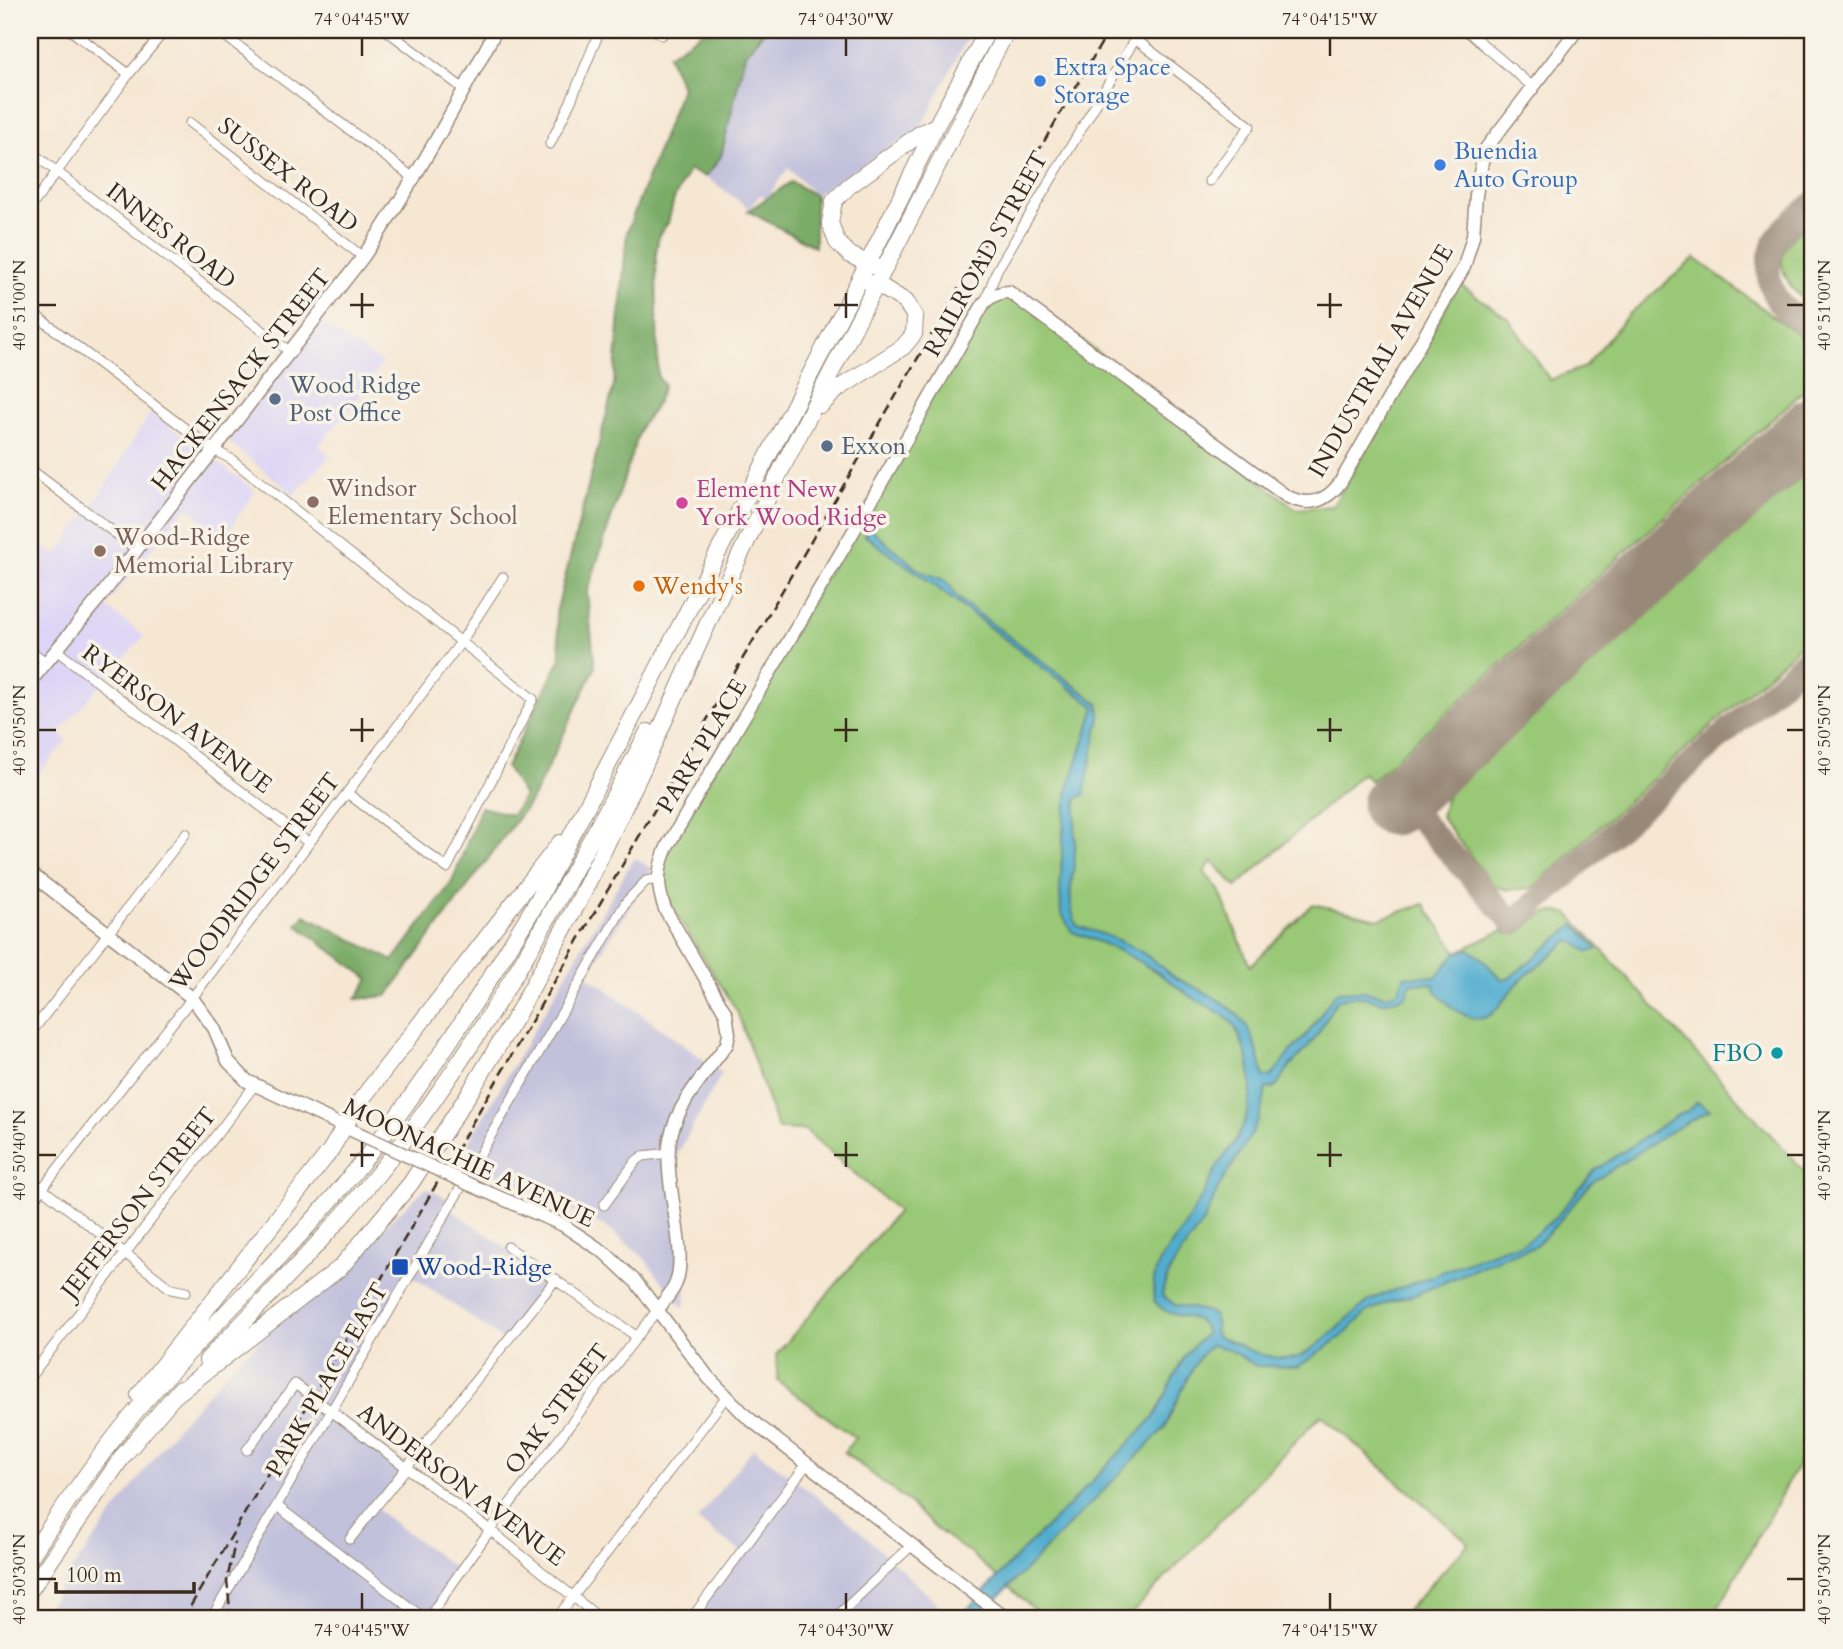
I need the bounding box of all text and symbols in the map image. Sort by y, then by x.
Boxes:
text: 74°04'45"W [314,7,410,32]
text: 74°04'30"W [798,7,894,32]
text: 74°04'15"W [1282,7,1378,32]
place label: Extra Space Storage [1054,51,1171,112]
marker: Extra Space Storage [1032,73,1048,89]
street label: SUSSEX ROAD [211,110,365,240]
place label: Buendia Auto Group [1454,135,1578,196]
street label: RAILROAD STREET [916,145,1056,363]
marker: Buendia Auto Group [1432,157,1448,173]
street label: INNES ROAD [99,175,243,297]
street label: INDUSTRIAL AVENUE [1301,238,1461,484]
text: 40°51'00"N [7,259,32,351]
text: 40°51'00"N [1812,259,1837,351]
street label: HACKENSACK STREET [144,262,338,498]
place label: Wood Ridge Post Office [288,369,421,430]
marker: Wood Ridge Post Office [267,391,283,407]
place label: Exxon [841,430,907,463]
marker: Exxon [819,438,835,454]
place label: Windsor Elementary School [326,472,518,533]
place label: Element New York Wood Ridge [696,473,887,534]
marker: Windsor Elementary School [305,494,321,510]
marker: Element New York Wood Ridge [674,495,690,511]
place label: Wood-Ridge Memorial Library [113,521,294,582]
marker: Wood-Ridge Memorial Library [92,543,108,559]
place label: Wendy's [652,570,743,603]
marker: Wendy's [631,578,647,594]
street label: RYERSON AVENUE [75,637,279,801]
street label: PARK PLACE [649,673,755,819]
text: 40°50'50"N [7,684,32,776]
text: 40°50'50"N [1812,684,1837,776]
street label: WOODRIDGE STREET [161,766,348,999]
place label: FBO [1712,1037,1763,1070]
marker: FBO [1769,1045,1785,1061]
street label: MOONACHIE AVENUE [338,1090,600,1236]
street label: JEFFERSON STREET [52,1100,224,1308]
text: 40°50'40"N [7,1109,32,1201]
text: 40°50'40"N [1812,1109,1837,1201]
place label: Wood-Ridge [415,1251,552,1284]
marker: Wood-Ridge [390,1257,410,1277]
street label: PARK PLACE EAST [258,1277,396,1483]
street label: OAK STREET [497,1337,617,1481]
street label: ANDERSON AVENUE [350,1396,572,1574]
text: 40°50'30"N [7,1533,32,1625]
text: 40°50'30"N [1812,1533,1837,1625]
scale bar [56,1551,194,1595]
text: 100 m [66,1561,122,1590]
text: 74°04'45"W [314,1618,410,1643]
text: 74°04'30"W [798,1618,894,1643]
text: 74°04'15"W [1282,1618,1378,1643]

